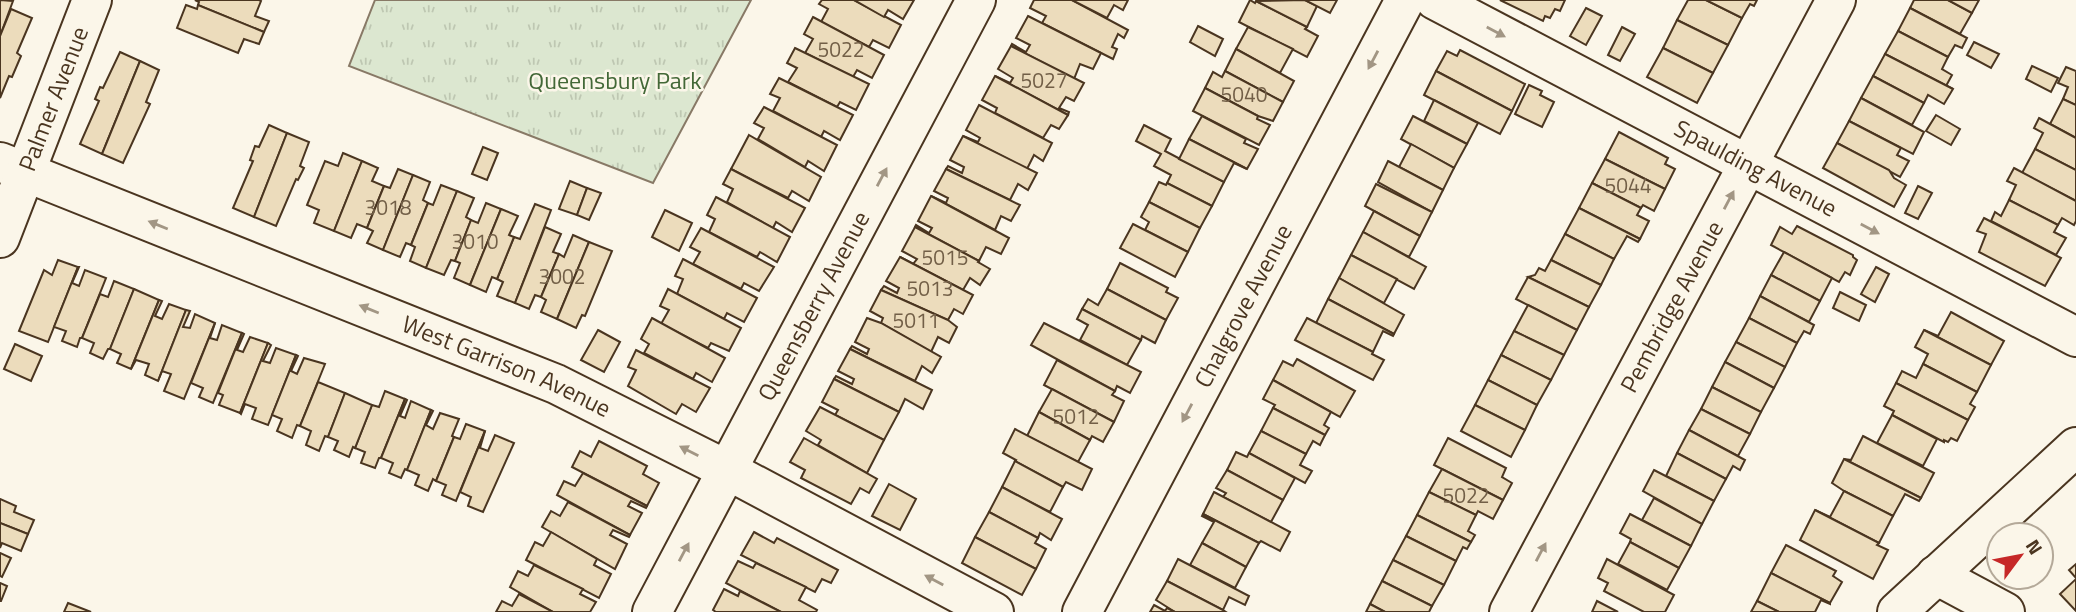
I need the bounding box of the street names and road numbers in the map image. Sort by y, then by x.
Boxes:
street label: Palmer Avenue [8,21,97,176]
street label: Spaulding Avenue [1668,110,1844,225]
street label: Queensberry Avenue [748,204,878,407]
street label: Pembridge Avenue [1611,214,1732,399]
street label: Chalgrove Avenue [1185,217,1301,394]
street label: West Garrison Avenue [397,305,617,426]

